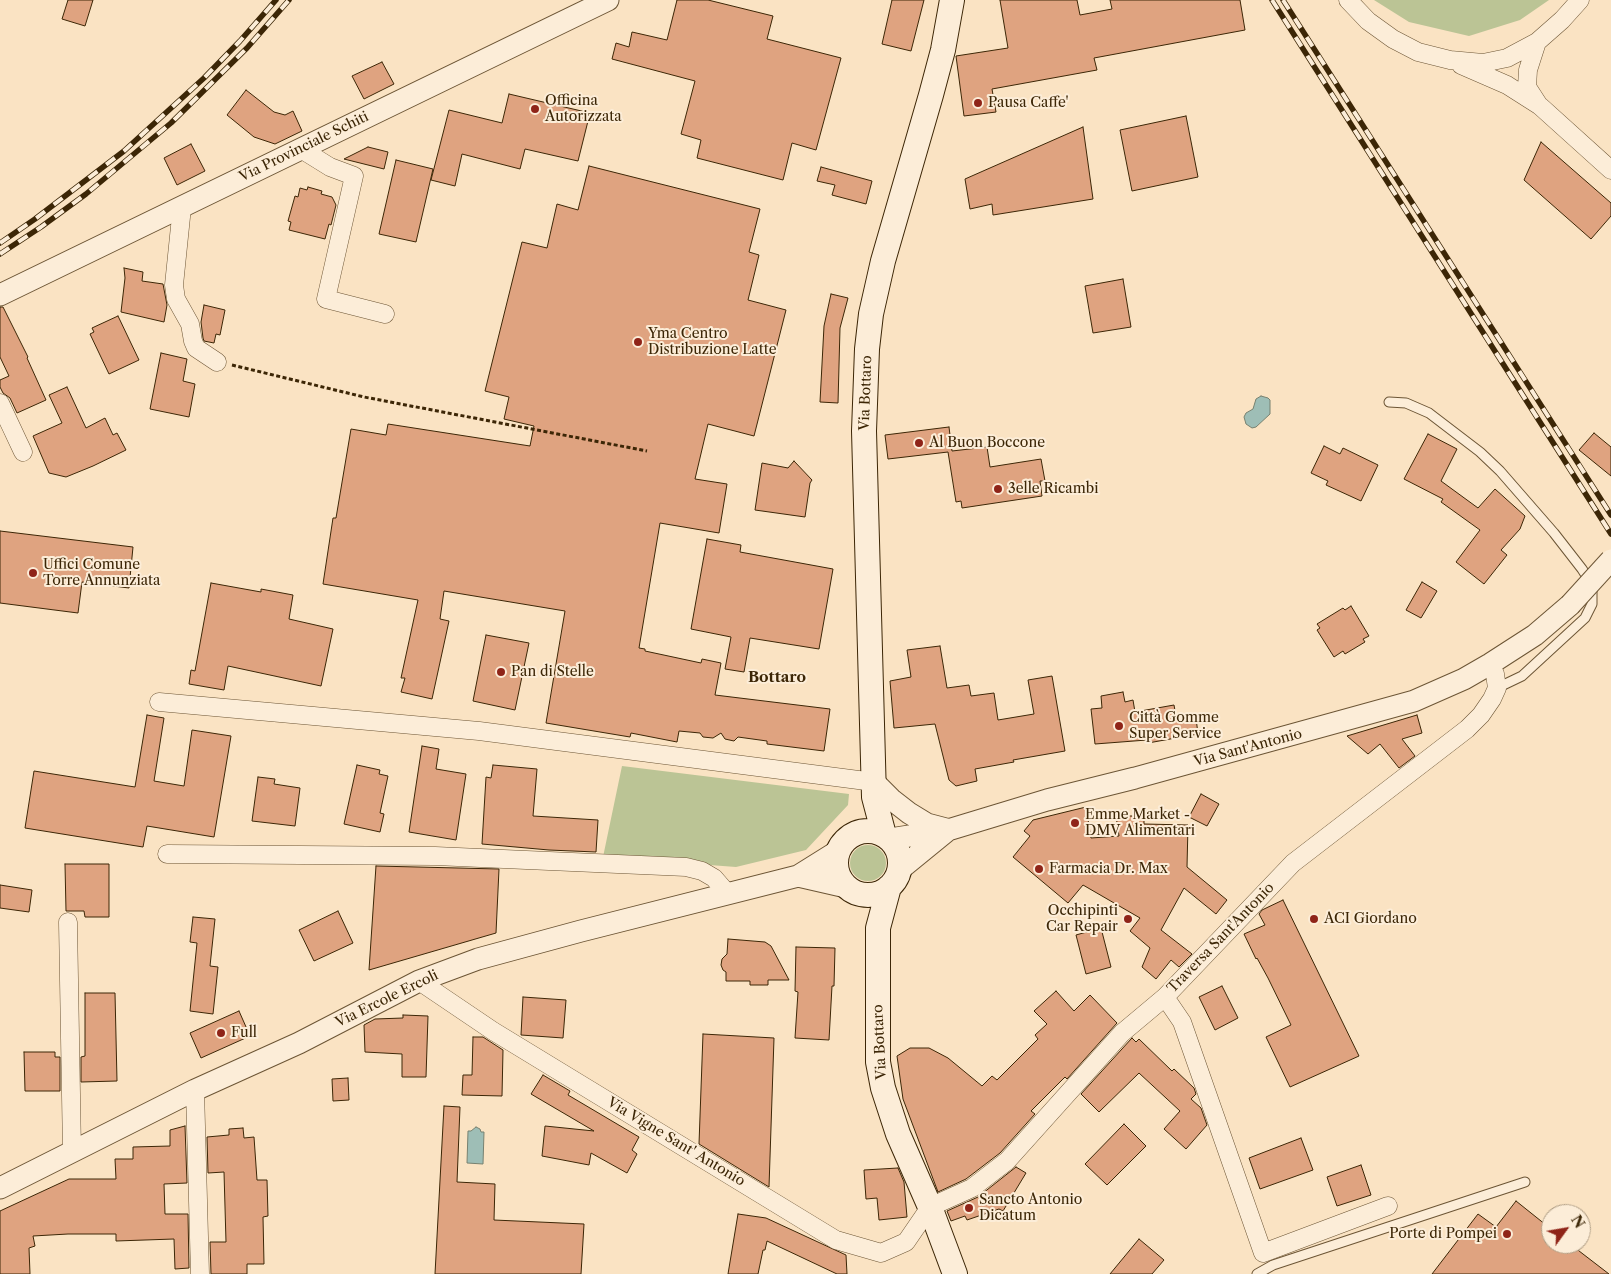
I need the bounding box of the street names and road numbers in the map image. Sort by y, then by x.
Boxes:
street label: Via Provinciale Schiti [237,108,371,186]
street label: Via Bottaro [856,355,876,431]
street label: Via Sant'Antonio [1192,725,1304,771]
street label: Traversa Sant'Antonio [1164,879,1278,997]
street label: Via Ercole Ercoli [333,967,441,1031]
street label: Via Bottaro [870,1004,890,1080]
street label: Via Vigne Sant' Antonio [604,1094,748,1190]

